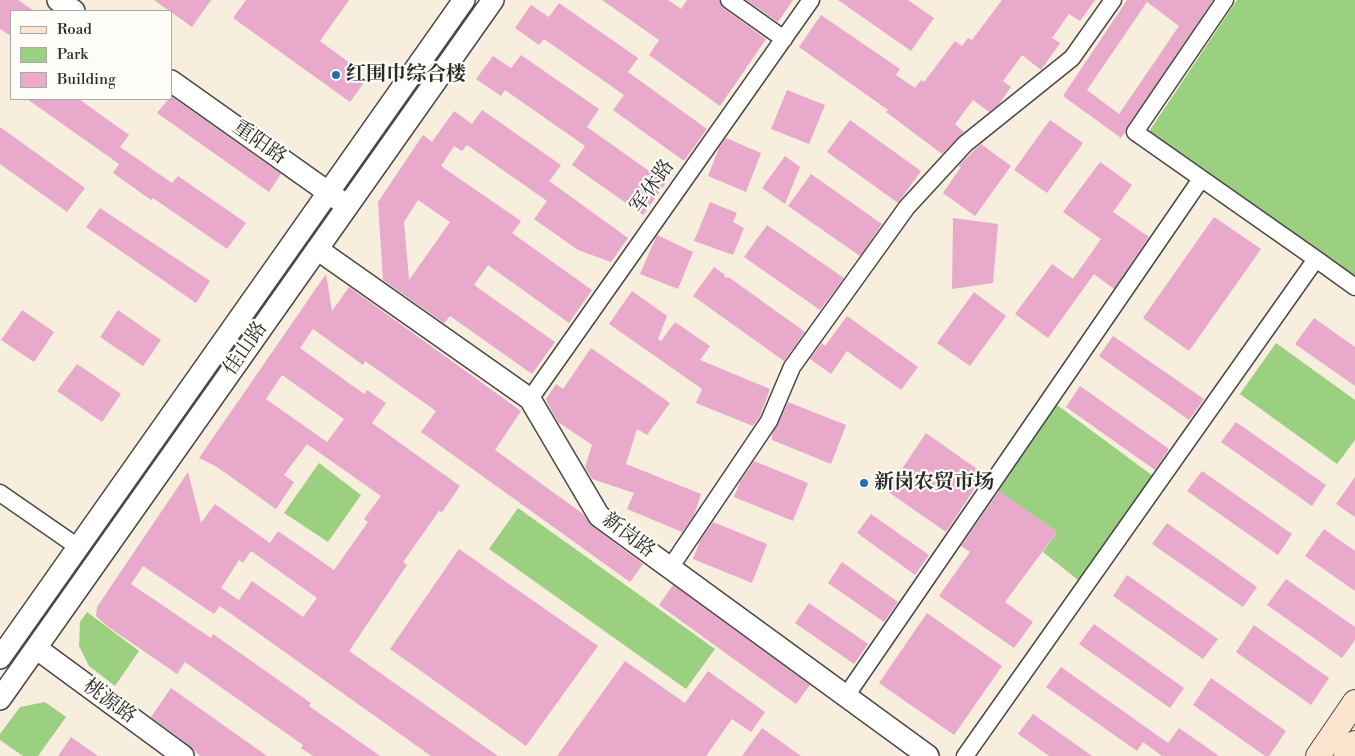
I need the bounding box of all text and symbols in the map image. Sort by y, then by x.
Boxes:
legend [10,10,172,100]
text: Road [57,20,92,39]
text: Park [57,45,88,64]
place label: 红围巾综合楼 [346,63,466,87]
marker: 红围巾综合楼 [330,69,342,81]
text: Building [57,70,116,89]
street label: 重阳路 [228,116,290,170]
street label: 军休路 [626,156,680,218]
street label: 佳山路 [219,318,273,380]
place label: 新岗农贸市场 [874,471,994,495]
marker: 新岗农贸市场 [858,477,870,489]
street label: 新岗路 [597,508,659,564]
street label: 桃源路 [78,675,140,729]

